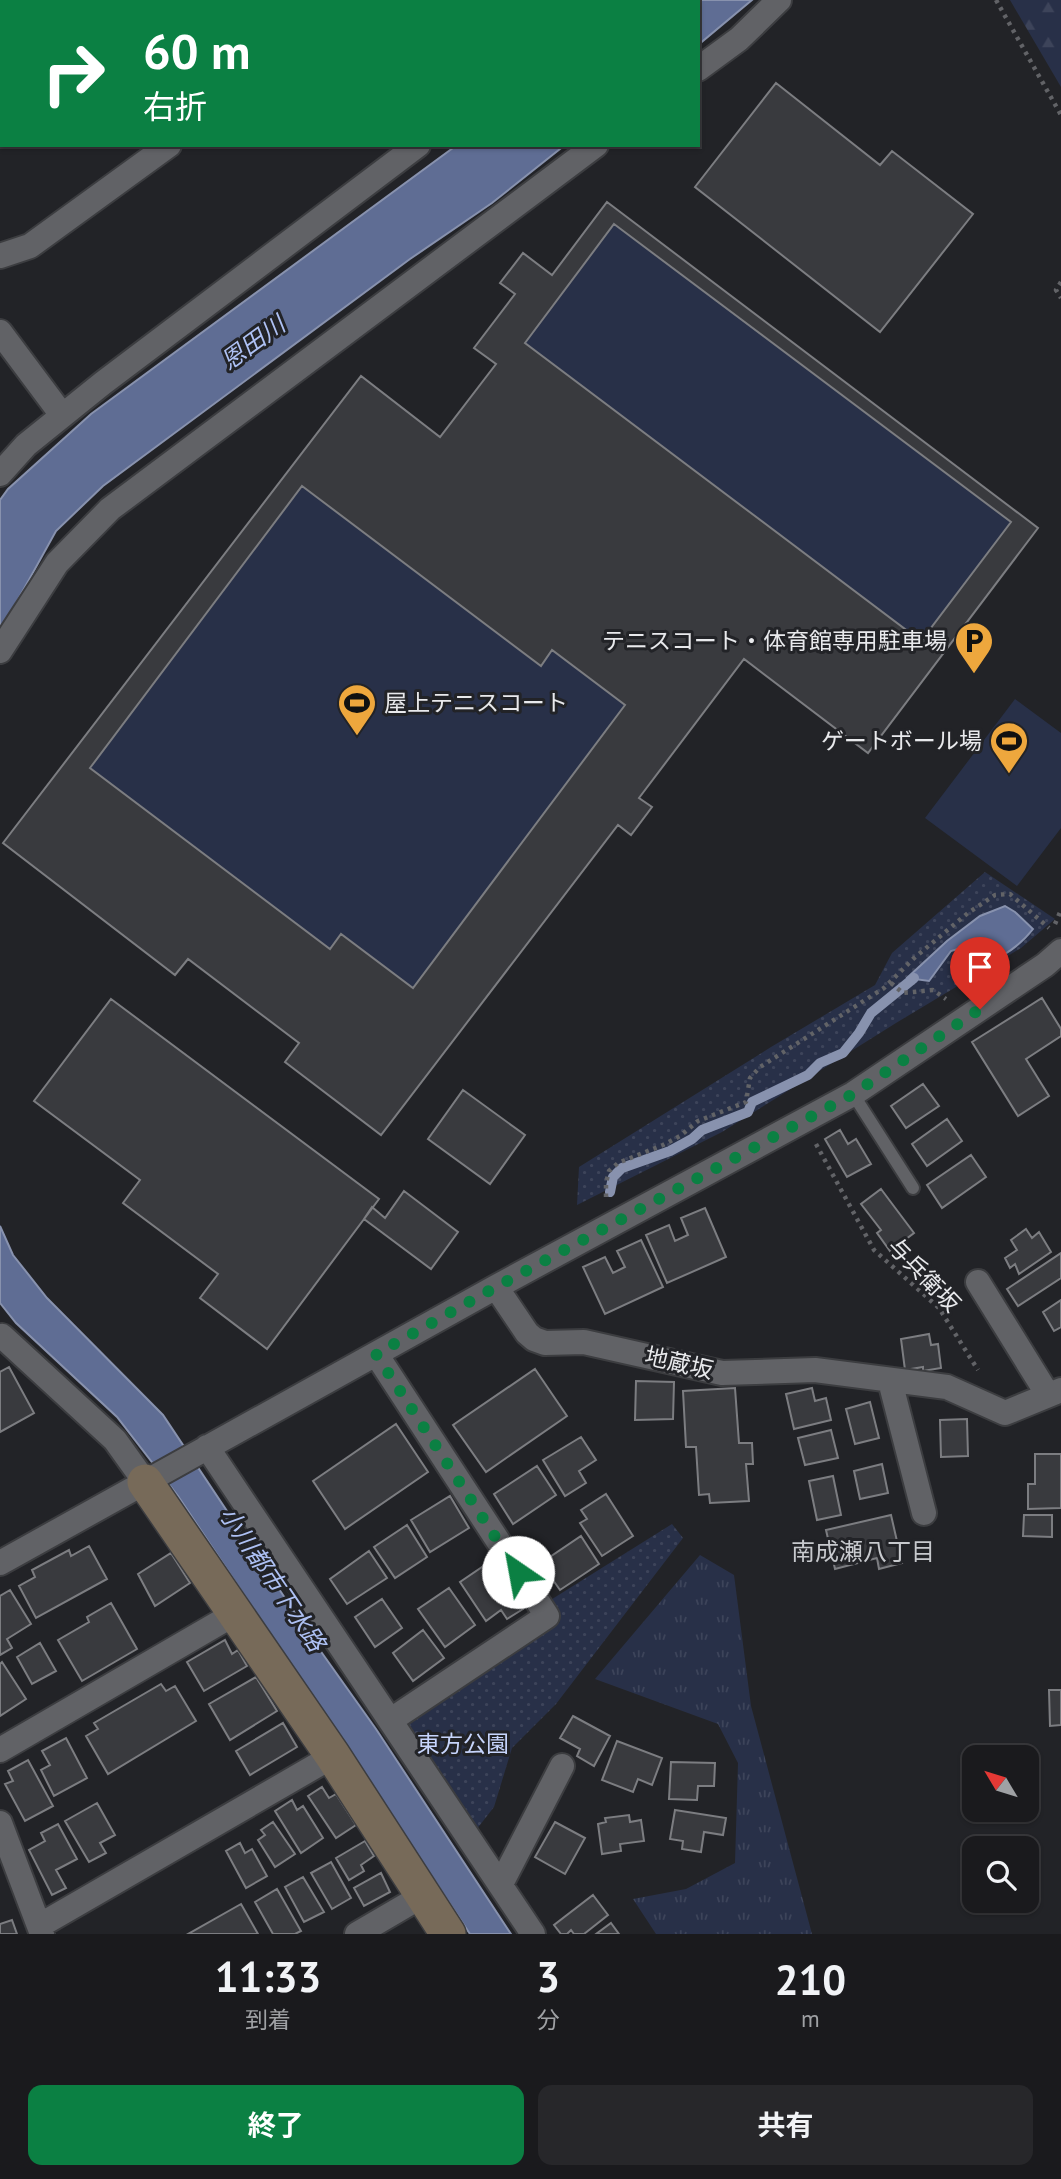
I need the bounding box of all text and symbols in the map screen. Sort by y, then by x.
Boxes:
text: 60 m [143,19,250,83]
icon: right [28,28,119,119]
text: 右折 [143,85,207,127]
water label: 恩田川 [214,307,293,376]
parking icon: テニスコート・体育館専用駐車場 [953,620,995,675]
place label: テニスコート・体育館専用駐車場 [602,626,947,655]
sports icon: 屋上テニスコート [336,682,378,737]
place label: 屋上テニスコート [384,688,568,717]
sports icon: ゲートボール場 [988,720,1030,775]
place label: ゲートボール場 [821,726,982,755]
pin [950,937,1010,1009]
icon: arrive [961,948,999,986]
street label: 与兵衛坂 [882,1231,967,1318]
street label: 地蔵坂 [642,1341,716,1384]
water label: 小川都市下水路 [213,1500,333,1659]
position arrow [481,1535,555,1609]
district label: 南成瀬八丁目 [791,1536,935,1567]
park label: 東方公園 [417,1729,509,1758]
north arrow [962,1745,1040,1822]
map controls [962,1745,1039,1913]
button: search [962,1836,1039,1913]
text: 11:33 [215,1949,321,2004]
text: 3 [536,1949,560,2004]
text: 210 [775,1952,846,2007]
text: m [801,2004,820,2033]
text: 到着 [245,2005,291,2034]
text: 分 [537,2005,560,2034]
button: 終了 [28,2085,524,2165]
button: 共有 [538,2085,1033,2165]

